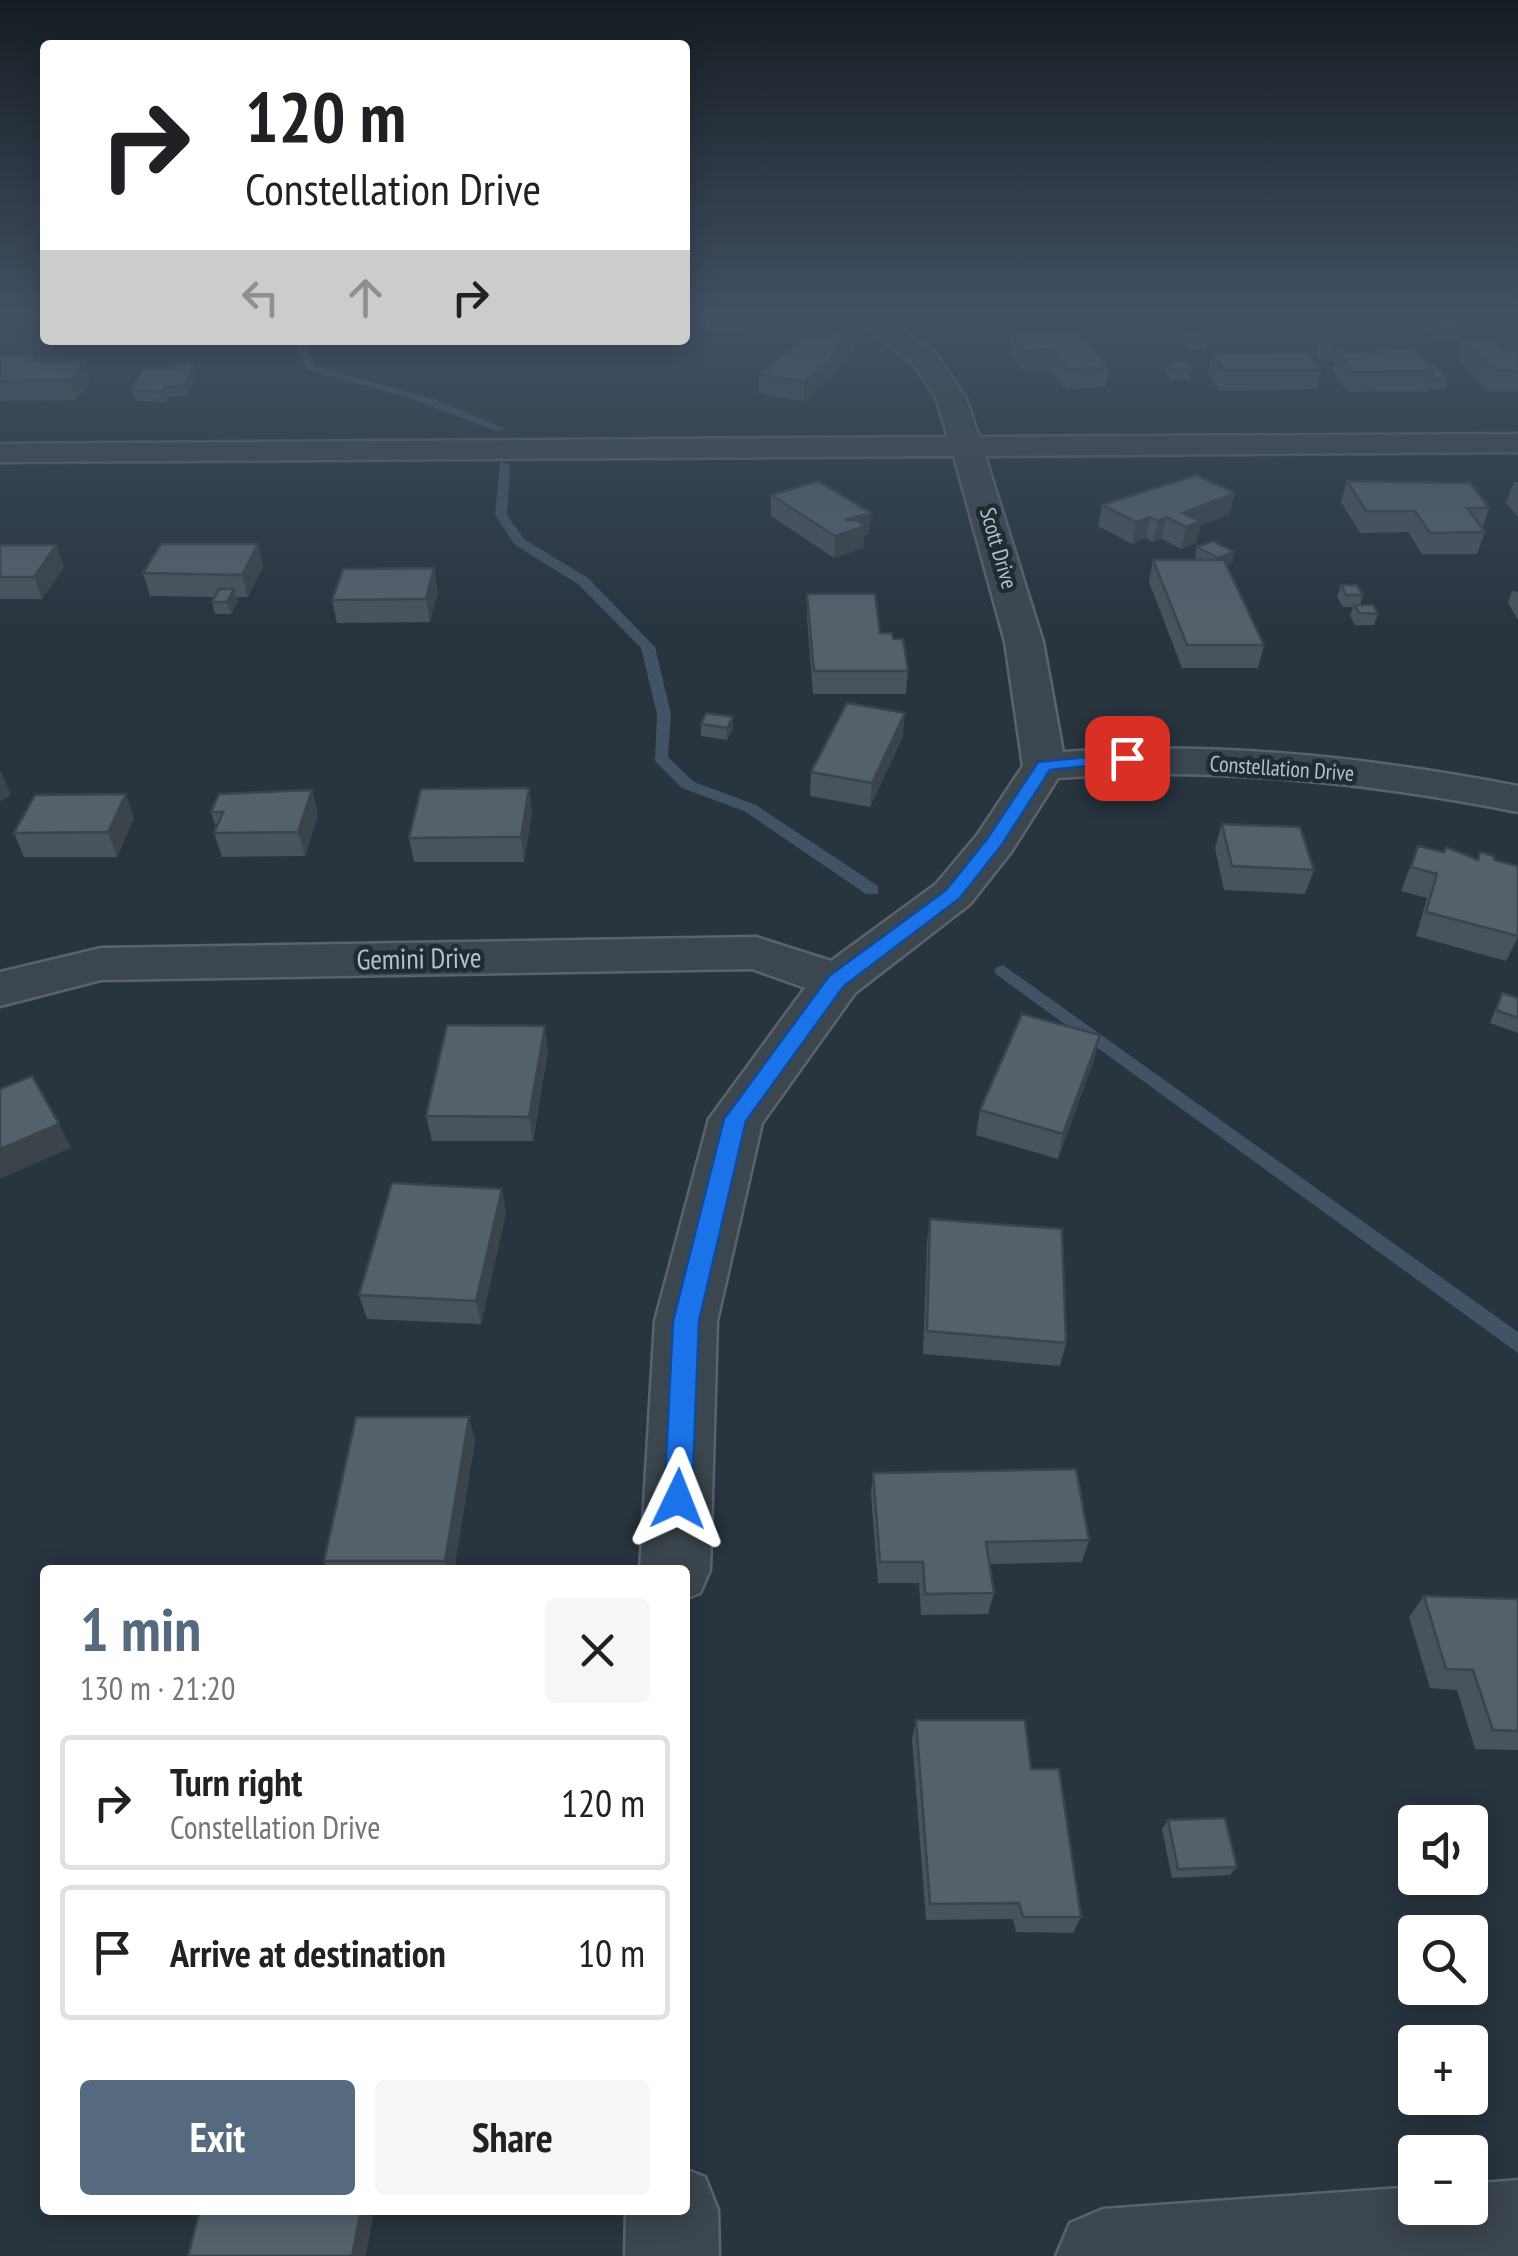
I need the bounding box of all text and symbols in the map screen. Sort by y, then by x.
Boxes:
text: 120 m [245,71,406,161]
icon: right [80,80,210,210]
text: Constellation Drive [245,159,541,217]
icon: left [233,270,288,325]
icon: ahead [338,270,393,325]
icon: right [443,270,498,325]
street label: Scott Drive [974,504,1024,592]
pin [1085,716,1170,801]
icon: arrive [1100,731,1155,786]
street label: Constellation Drive [1209,749,1355,787]
street label: Gemini Drive [356,938,482,978]
position arrow [626,1447,730,1551]
text: 1 min [80,1590,201,1668]
button: close [545,1598,650,1703]
text: 130 m · 21:20 [80,1667,235,1709]
text: Turn right [170,1757,302,1806]
icon: right [85,1775,140,1830]
text: 120 m [561,1778,645,1827]
map controls [1398,1805,1488,2225]
button: sound [1398,1805,1488,1895]
text: Constellation Drive [170,1806,380,1848]
button: search [1398,1915,1488,2005]
icon: arrive [85,1925,140,1980]
text: Arrive at destination [170,1928,446,1977]
text: 10 m [578,1928,645,1977]
button: + [1398,2025,1488,2115]
button: Exit [80,2080,355,2195]
button: Share [375,2080,650,2195]
button: − [1398,2135,1488,2225]

